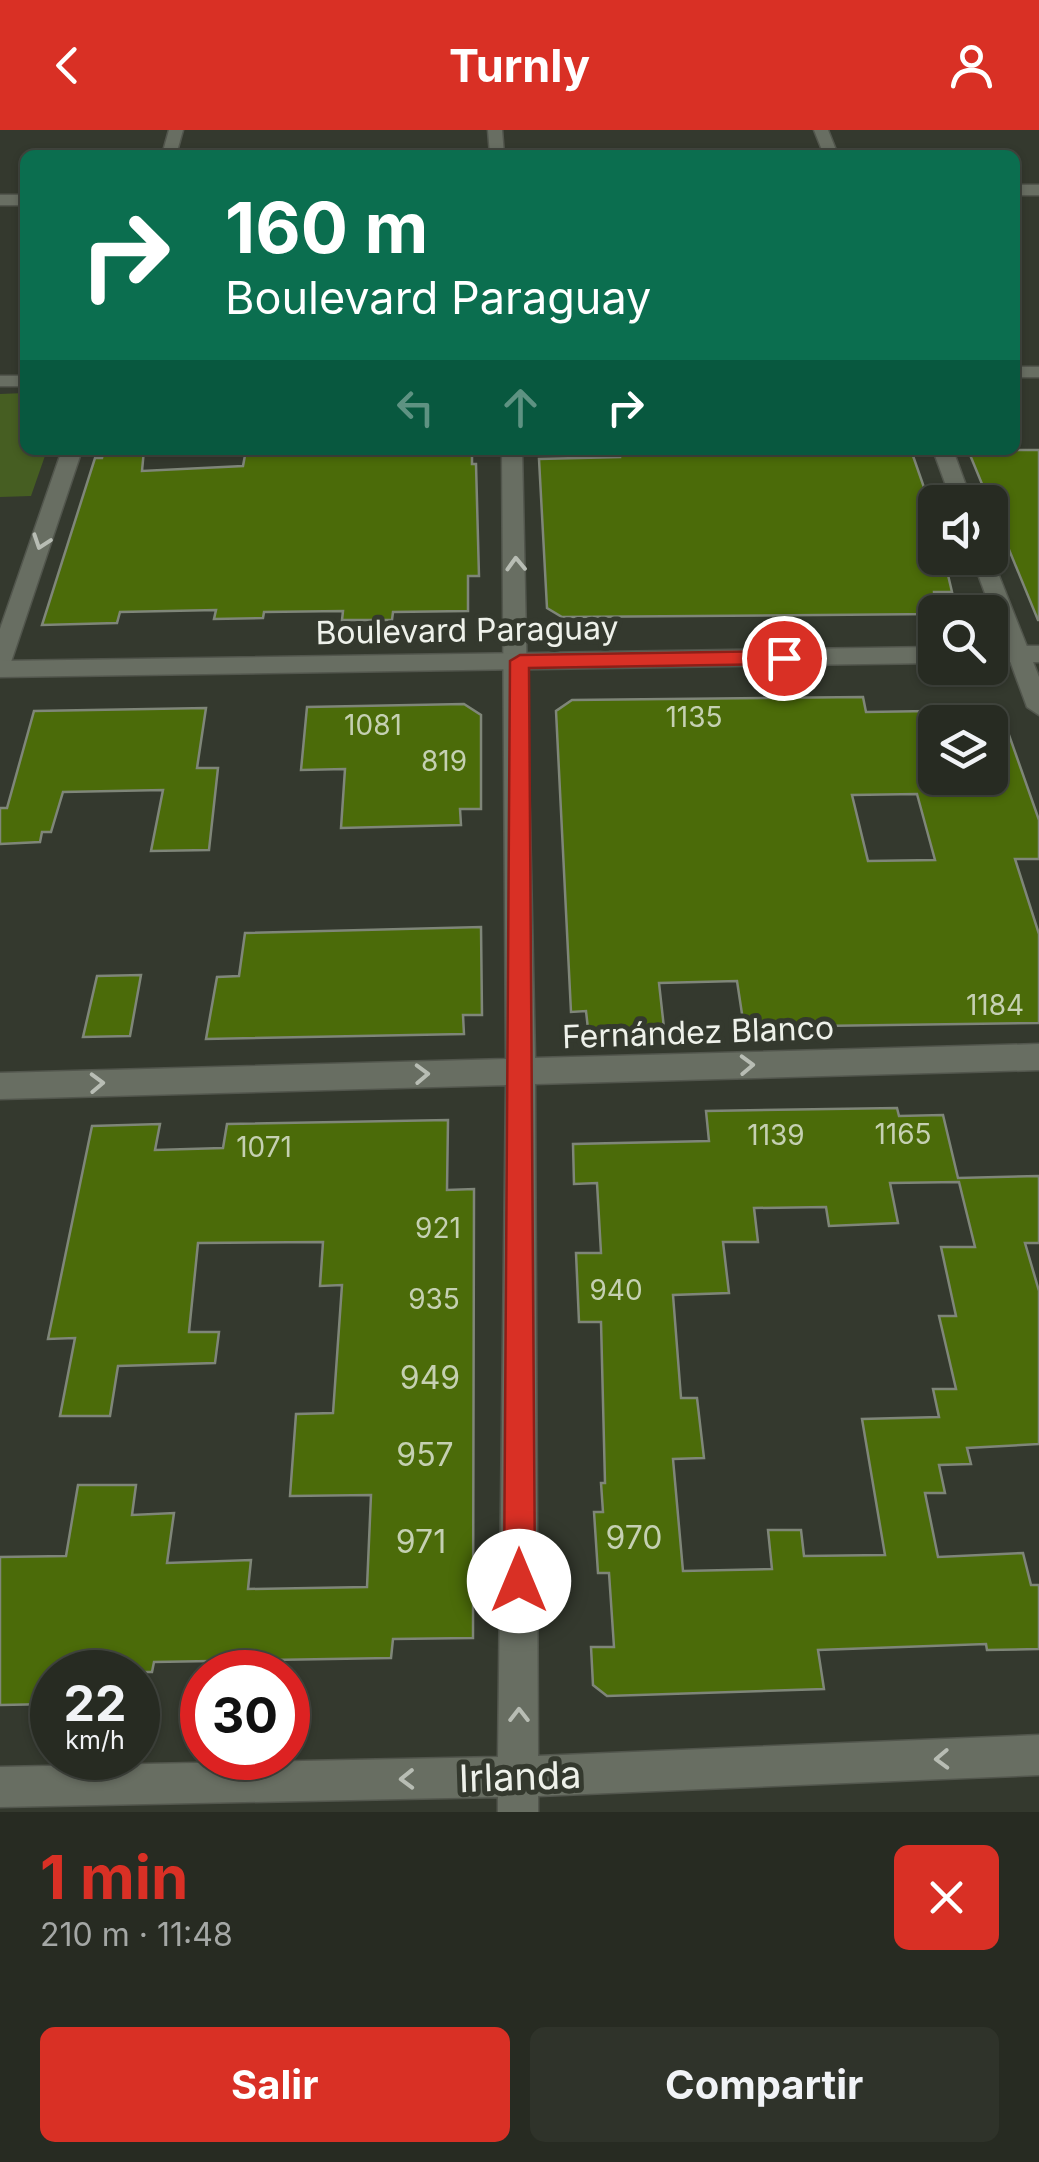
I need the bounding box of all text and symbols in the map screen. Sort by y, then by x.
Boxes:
icon: back [40,38,95,93]
text: Turnly [449,38,590,93]
icon: person [944,38,999,93]
text: 160 m [225,185,428,270]
icon: right [60,190,190,320]
text: Boulevard Paraguay [225,270,651,325]
icon: left [388,380,443,435]
icon: ahead [493,380,548,435]
icon: right [598,380,653,435]
map controls [918,485,1008,795]
button: sound [918,485,1008,575]
one-way arrow [32,533,53,550]
one-way arrow [506,555,527,571]
button: search [918,595,1008,685]
street label: Boulevard Paraguay [315,608,619,652]
pin [742,616,827,701]
icon: arrive [757,631,812,686]
house number: 1135 [665,700,723,734]
button: layers [918,705,1008,795]
house number: 1081 [344,708,402,742]
house number: 819 [421,744,467,778]
house number: 1184 [966,988,1024,1022]
street label: Fernández Blanco [561,1008,835,1056]
one-way arrow [740,1055,756,1076]
one-way arrow [415,1064,431,1085]
one-way arrow [90,1072,106,1094]
house number: 1165 [874,1117,932,1151]
house number: 1139 [747,1118,805,1152]
house number: 1071 [236,1130,292,1164]
house number: 921 [415,1211,461,1245]
house number: 940 [589,1273,643,1307]
house number: 935 [408,1282,460,1316]
house number: 949 [400,1358,460,1397]
house number: 957 [396,1435,454,1474]
house number: 970 [605,1518,663,1557]
house number: 971 [396,1522,446,1561]
position arrow [467,1529,571,1633]
speed limit sign: 30 [180,1650,310,1780]
text: 22 [64,1673,127,1733]
one-way arrow [508,1706,530,1722]
text: km/h [65,1725,125,1755]
one-way arrow [933,1749,949,1770]
street label: Irlanda [458,1751,582,1801]
one-way arrow [398,1768,414,1790]
text: 1 min [40,1841,188,1913]
button: close [894,1845,999,1950]
text: 210 m · 11:48 [40,1915,233,1954]
button: Salir [40,2027,510,2142]
button: Compartir [530,2027,999,2142]

